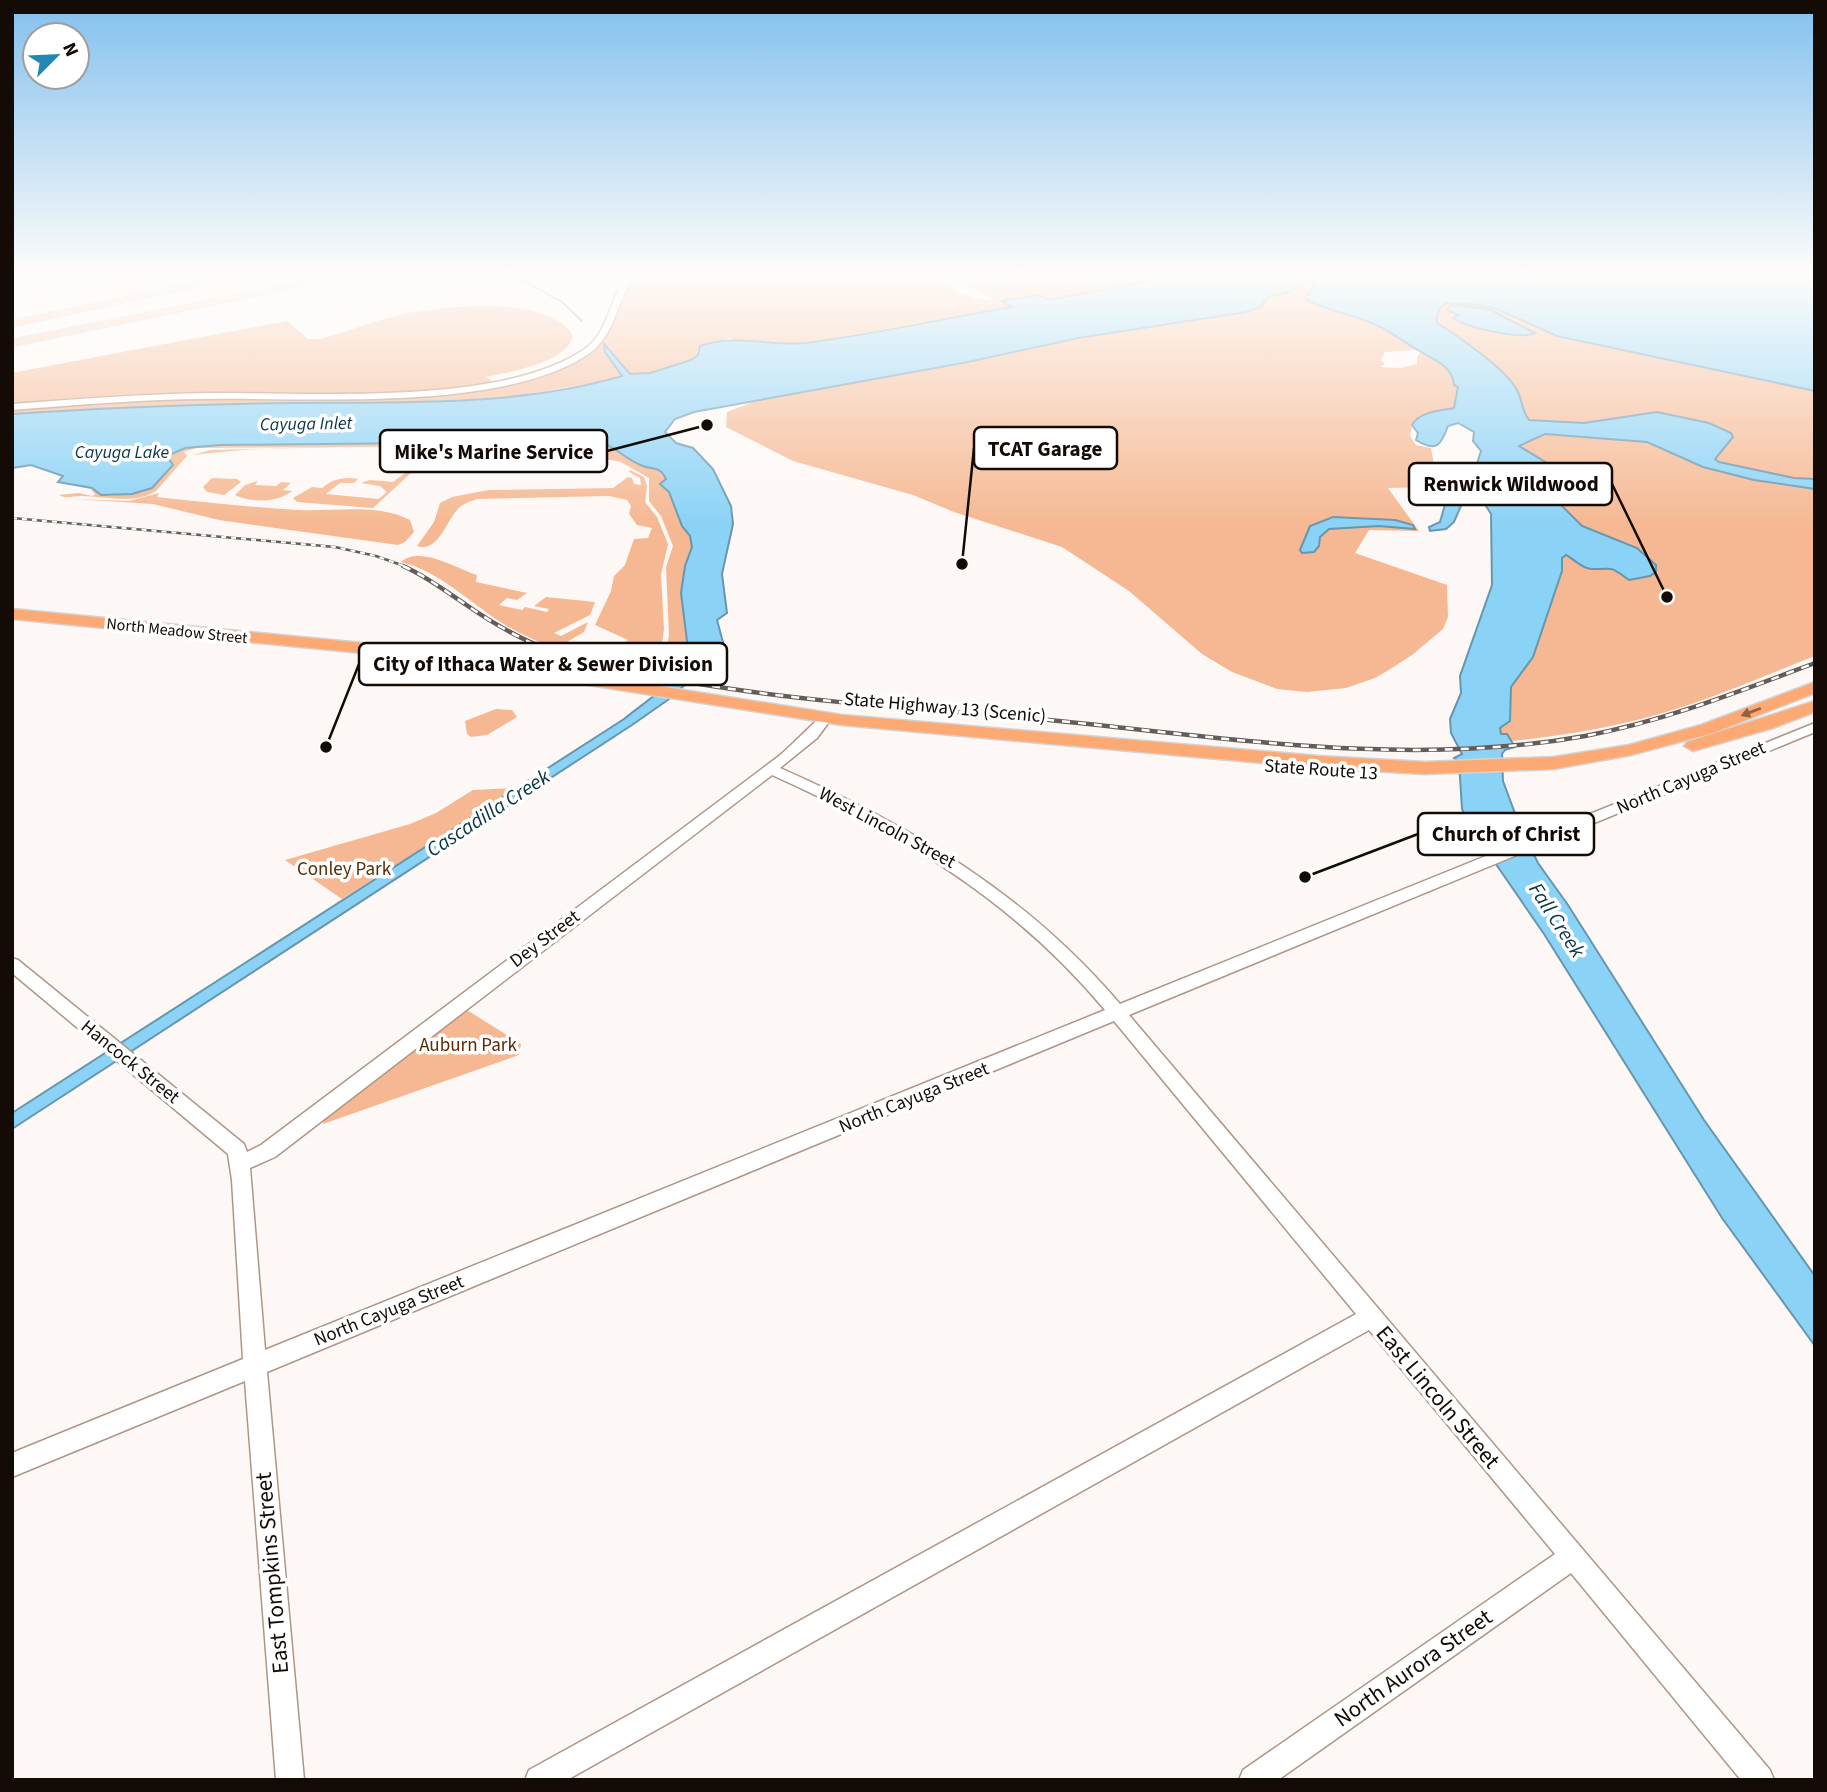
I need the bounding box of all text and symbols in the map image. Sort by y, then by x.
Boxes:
north arrow [21,21,91,91]
text: N [55,38,85,61]
water label: Cayuga Inlet [260,411,354,437]
callout: TCAT Garage [974,427,1117,469]
callout: Mike's Marine Service [380,430,607,472]
text: TCAT Garage [988,434,1102,464]
text: Mike's Marine Service [394,437,594,467]
water label: Cayuga Lake [75,440,170,465]
callout: Renwick Wildwood [1409,463,1612,505]
text: Renwick Wildwood [1423,469,1599,499]
street label: North Meadow Street [105,613,249,649]
callout: City of Ithaca Water & Sewer Division [359,643,727,685]
text: City of Ithaca Water & Sewer Division [373,649,713,679]
street label: State Highway 13 (Scenic) [843,686,1047,730]
one-way arrow [1741,707,1762,718]
street label: North Cayuga Street [1612,734,1770,822]
street label: State Route 13 [1263,753,1379,787]
water label: Cascadilla Creek [420,761,557,864]
street label: West Lincoln Street [814,780,961,876]
callout: Church of Christ [1418,813,1594,855]
text: Church of Christ [1432,819,1580,849]
park label: Conley Park [297,856,392,883]
water label: Fall Creek [1521,876,1593,964]
street label: Dey Street [504,903,586,974]
street label: Hancock Street [75,1014,186,1111]
park label: Auburn Park [419,1032,517,1059]
street label: North Cayuga Street [835,1055,994,1140]
street label: North Cayuga Street [310,1268,469,1353]
street label: East Lincoln Street [1368,1318,1508,1476]
street label: East Tompkins Street [247,1471,297,1675]
street label: North Aurora Street [1327,1601,1499,1735]

